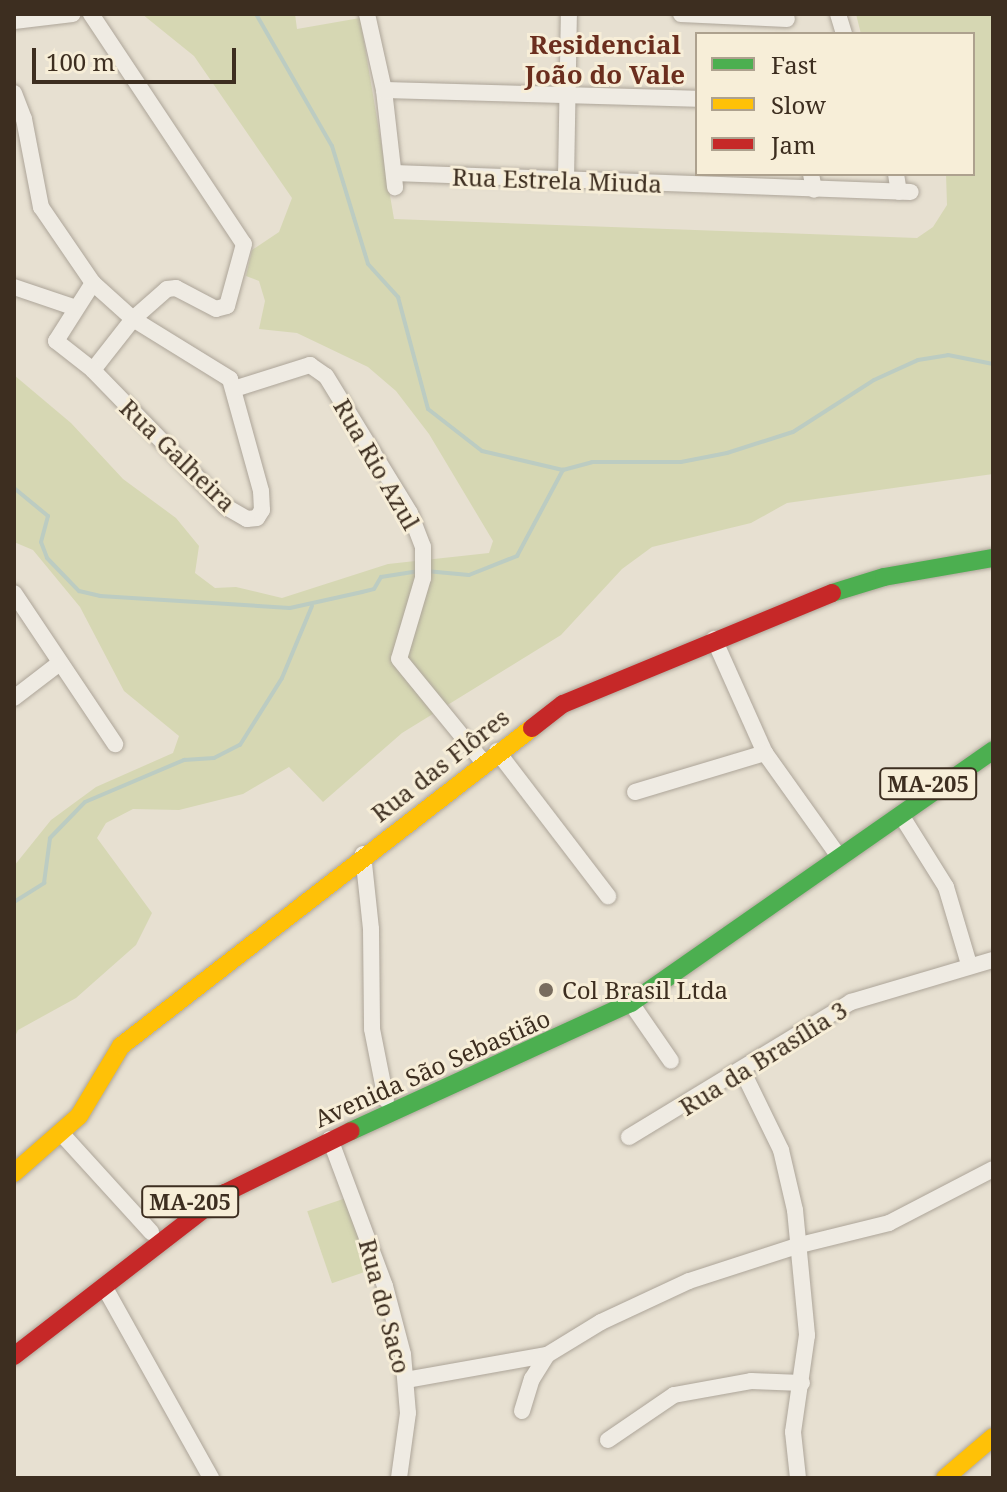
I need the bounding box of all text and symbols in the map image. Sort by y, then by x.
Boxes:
district label: Residencial João do Vale [525,29,685,90]
scale bar [36,32,240,82]
legend [695,32,975,176]
text: 100 m [46,45,115,78]
text: Fast [771,48,817,81]
text: Slow [771,88,826,121]
text: Jam [771,128,816,161]
street label: Rua Estrela Miuda [452,162,662,198]
street label: Rua Galheira [114,393,242,517]
street label: Rua Rio Azul [328,394,426,534]
street label: Rua das Flôres [366,702,514,828]
road number: MA-205 [878,766,978,802]
place label: Col Brasil Ltda [562,976,728,1004]
marker: Col Brasil Ltda [537,981,555,999]
street label: Rua da Brasília 3 [674,995,852,1121]
street label: Avenida São Sebastião [310,1003,554,1133]
road number: MA-205 [140,1184,240,1220]
street label: Rua do Saco [353,1236,417,1376]

